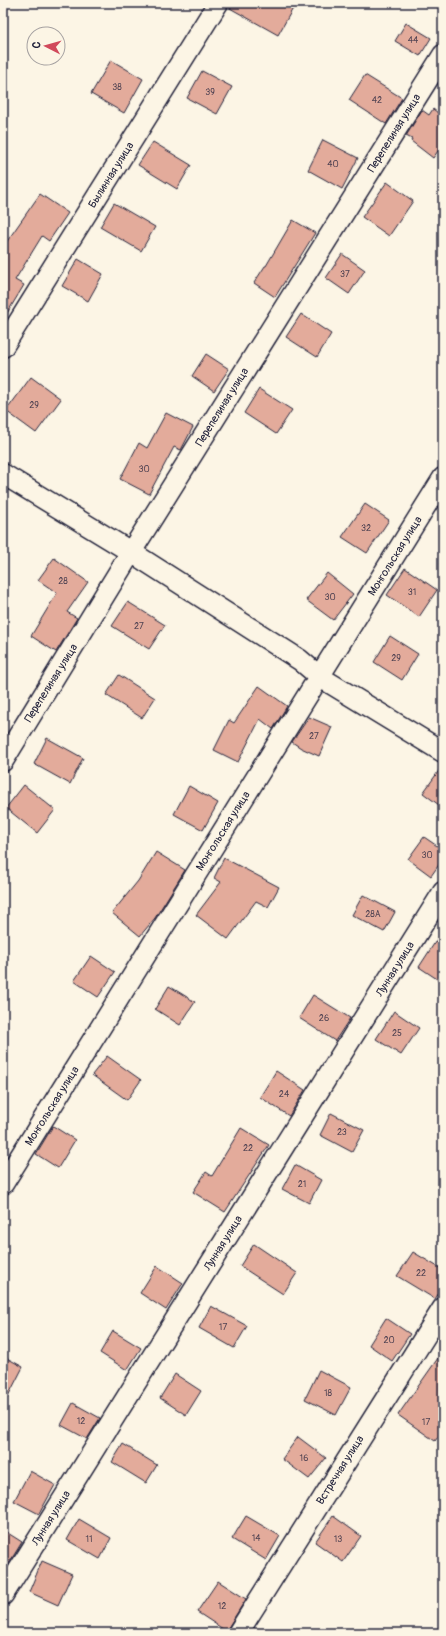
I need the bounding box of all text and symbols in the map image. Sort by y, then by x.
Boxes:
north arrow [26,26,66,66]
house number: 44 [408,35,419,46]
text: С [30,41,43,49]
house number: 38 [112,82,122,93]
house number: 39 [205,87,215,98]
street label: Перепелиная улица [365,91,423,175]
house number: 42 [372,95,382,106]
street label: Былинная улица [86,140,136,210]
house number: 40 [327,159,339,170]
house number: 37 [340,269,350,280]
street label: Перепелиная улица [193,365,251,449]
house number: 29 [29,400,39,411]
house number: 30 [138,464,150,475]
street label: Монгольская улица [365,514,425,598]
house number: 32 [361,523,371,534]
house number: 28 [58,576,68,587]
house number: 31 [408,587,416,598]
house number: 30 [324,592,336,603]
house number: 27 [134,621,144,632]
street label: Перепелиная улица [22,641,80,725]
house number: 29 [391,653,401,664]
house number: 27 [309,731,319,742]
street label: Монгольская улица [193,789,253,873]
house number: 30 [421,850,433,861]
house number: 28А [365,909,381,920]
street label: Лунная улица [372,939,417,1000]
house number: 26 [319,1013,329,1024]
house number: 25 [392,1028,402,1039]
street label: Монгольская улица [22,1064,82,1148]
house number: 24 [279,1089,290,1100]
house number: 23 [337,1127,347,1138]
house number: 22 [243,1143,253,1154]
house number: 21 [298,1179,306,1190]
street label: Лунная улица [200,1213,245,1274]
house number: 22 [416,1268,426,1279]
house number: 17 [219,1322,227,1333]
house number: 20 [383,1335,395,1346]
house number: 18 [324,1388,332,1399]
house number: 12 [77,1416,85,1427]
house number: 17 [422,1417,430,1428]
street label: Встречная улица [314,1433,366,1507]
house number: 16 [300,1453,308,1464]
street label: Лунная улица [28,1488,73,1549]
house number: 14 [252,1533,261,1544]
house number: 11 [85,1534,93,1545]
house number: 13 [334,1534,342,1545]
house number: 12 [218,1601,226,1612]

